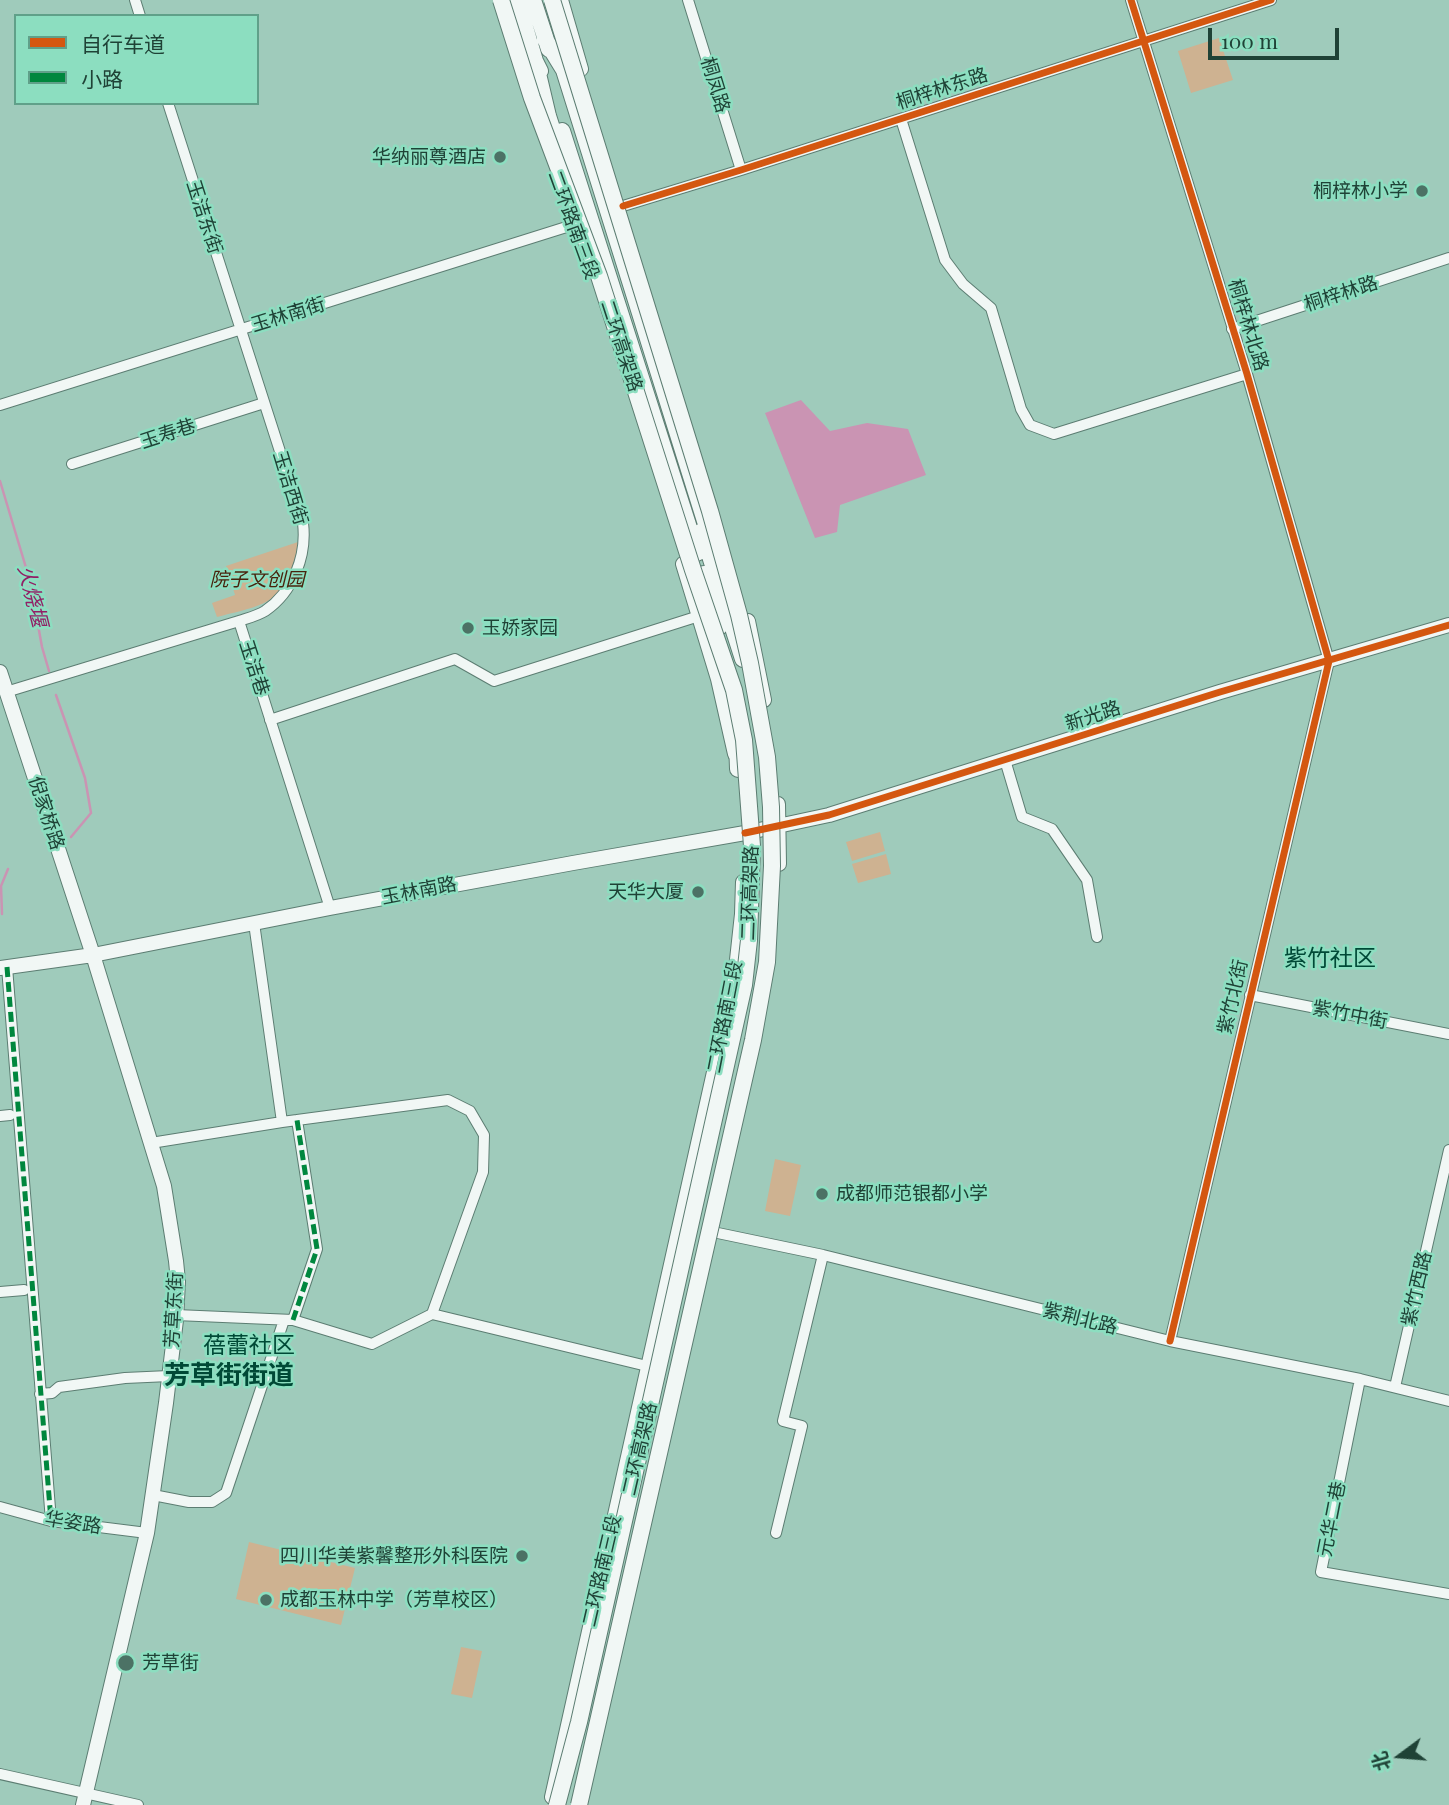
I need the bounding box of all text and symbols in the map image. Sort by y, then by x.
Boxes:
legend [14,14,259,105]
scale bar [1211,14,1342,58]
text: 100 m [1221,26,1278,54]
text: 自行车道 [81,29,165,57]
street label: 桐凤路 [696,54,734,116]
street label: 桐梓林东路 [893,63,991,115]
text: 小路 [81,64,123,92]
place label: 华纳丽尊酒店 [372,146,486,168]
marker: 华纳丽尊酒店 [492,149,508,165]
street label: 二环路南三段 [543,168,603,282]
street label: 玉洁东街 [181,177,227,257]
place label: 桐梓林小学 [1313,180,1408,202]
marker: 桐梓林小学 [1414,183,1430,199]
street label: 桐梓林路 [1301,271,1381,317]
street label: 桐梓林北路 [1223,276,1273,374]
street label: 玉林南街 [248,293,328,337]
street label: 二环高架路 [595,297,647,395]
street label: 玉寿巷 [137,414,199,454]
street label: 玉洁西街 [268,448,312,528]
water label: 火烧堰 [12,562,52,630]
park label: 院子文创园 [210,569,304,591]
place label: 玉娇家园 [482,617,558,639]
marker: 玉娇家园 [460,620,476,636]
street label: 玉洁巷 [234,637,274,699]
street label: 新光路 [1062,696,1124,736]
street label: 倪家桥路 [23,773,69,853]
street label: 二环高架路 [737,845,763,941]
street label: 玉林南路 [380,873,458,909]
place label: 天华大厦 [608,881,684,903]
marker: 天华大厦 [690,884,706,900]
district label: 紫竹社区 [1284,945,1376,973]
street label: 紫竹北街 [1213,957,1253,1037]
street label: 二环路南三段 [703,959,747,1075]
street label: 紫竹中街 [1311,997,1389,1033]
place label: 成都师范银都小学 [836,1183,988,1205]
marker: 成都师范银都小学 [814,1186,830,1202]
street label: 紫竹西路 [1397,1249,1437,1329]
street label: 芳草东街 [161,1271,187,1349]
street label: 紫荆北路 [1040,1299,1120,1339]
district label: 蓓蕾社区 [203,1332,295,1360]
district label: 芳草街街道 [164,1360,294,1392]
street label: 二环高架路 [618,1400,662,1498]
street label: 元华二巷 [1314,1480,1350,1558]
street label: 华姿路 [43,1507,103,1539]
street label: 二环路南三段 [578,1513,626,1629]
place label: 四川华美紫馨整形外科医院 [280,1545,508,1567]
marker: 四川华美紫馨整形外科医院 [514,1548,530,1564]
place label: 成都玉林中学（芳草校区） [280,1589,508,1611]
marker: 成都玉林中学（芳草校区） [258,1592,274,1608]
place label: 芳草街 [142,1652,199,1674]
marker: 芳草街 [116,1653,136,1673]
north arrow [1365,1721,1435,1791]
text: 北 [1365,1749,1395,1775]

